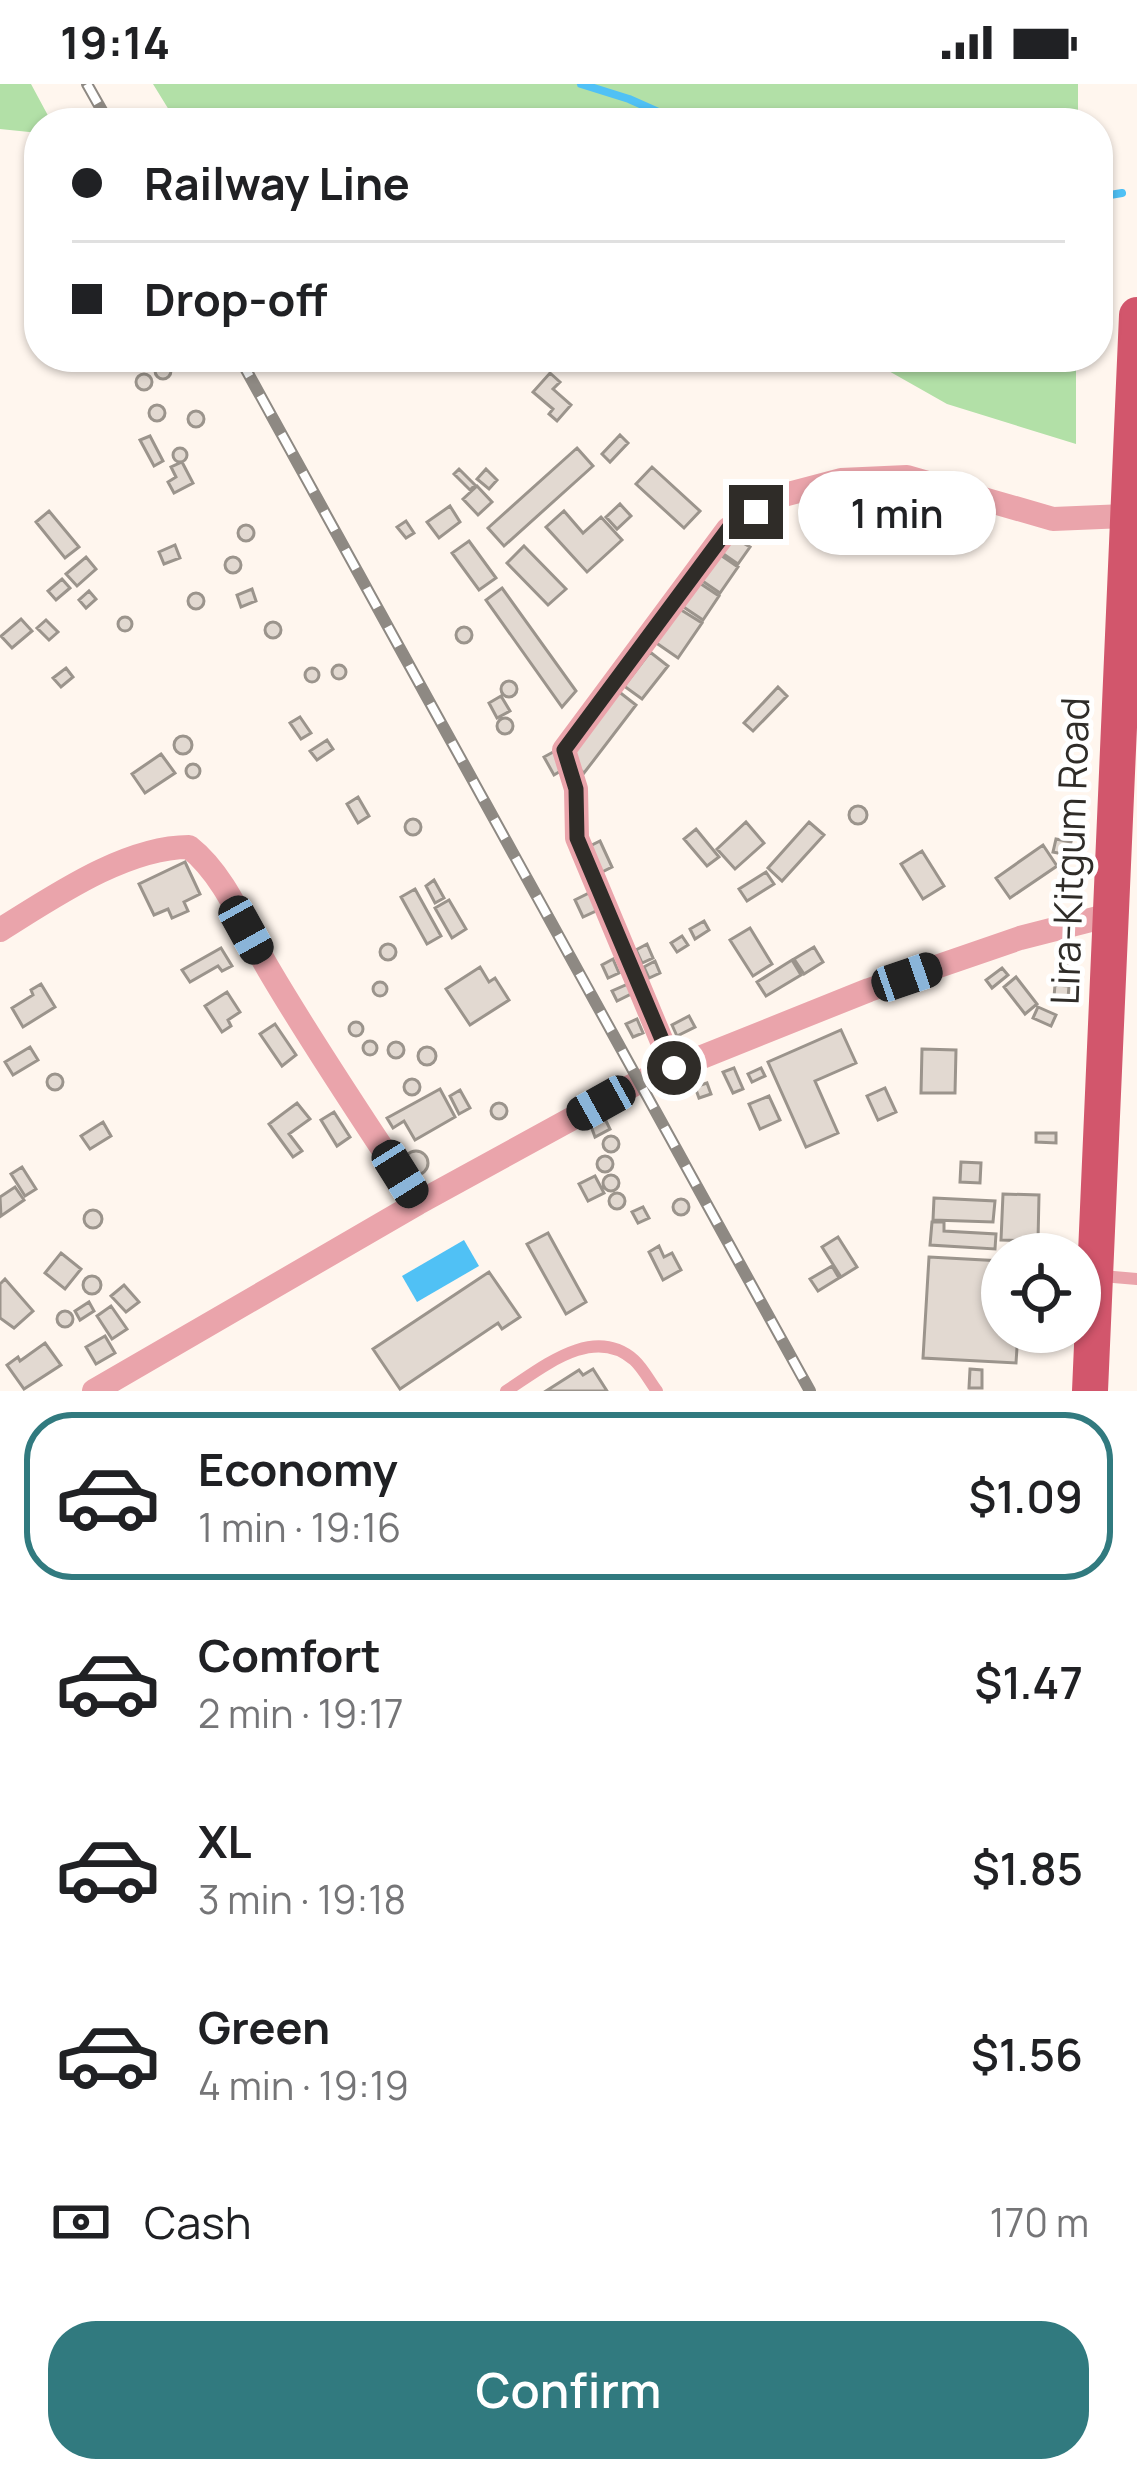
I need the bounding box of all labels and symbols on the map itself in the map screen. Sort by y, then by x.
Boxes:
callout: 1 min [798,470,996,554]
route end [729,485,783,539]
street label: Lira-Kitgum Road [1037,696,1101,1006]
car [213,890,279,970]
car [867,948,947,1006]
route start [647,1041,701,1095]
car [561,1070,641,1136]
car [366,1134,434,1214]

